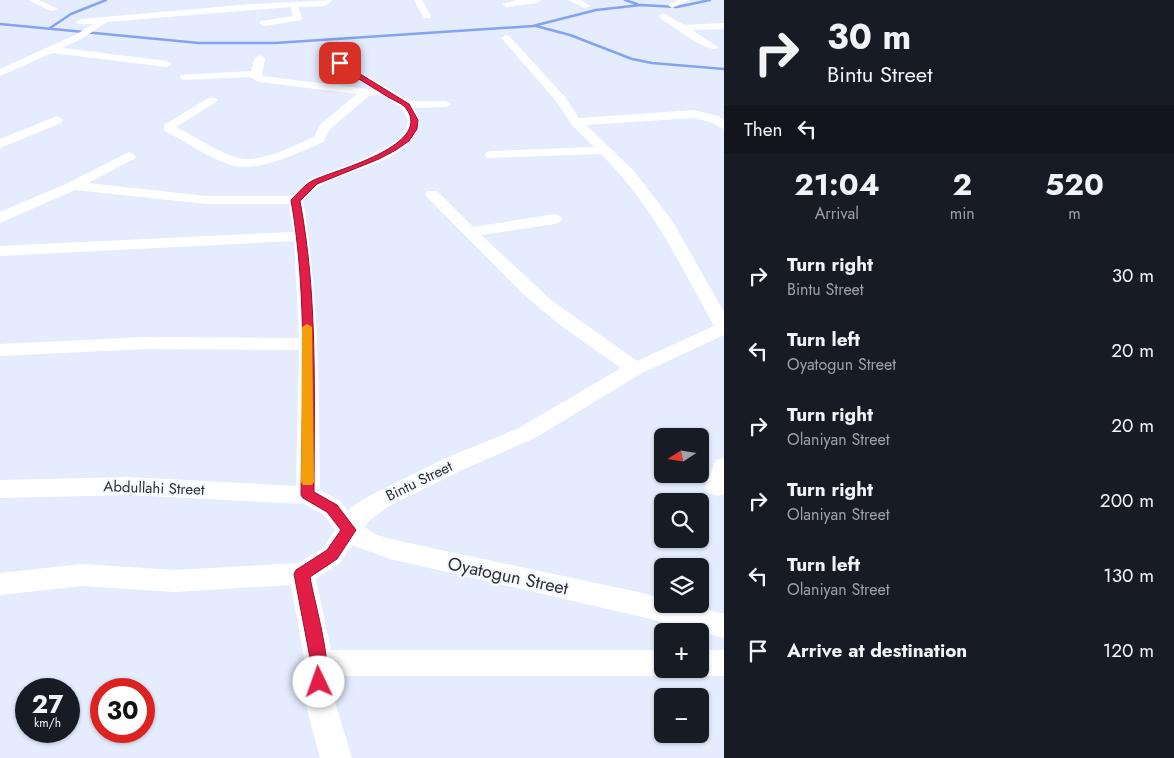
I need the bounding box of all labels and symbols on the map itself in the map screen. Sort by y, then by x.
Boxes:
pin [319,42,361,84]
north arrow [654,428,709,482]
street label: Bintu Street [382,455,456,507]
street label: Abdullahi Street [103,475,205,501]
street label: Oyatogun Street [445,551,571,602]
position arrow [292,655,344,707]
speed limit sign: 30 [90,678,155,743]

